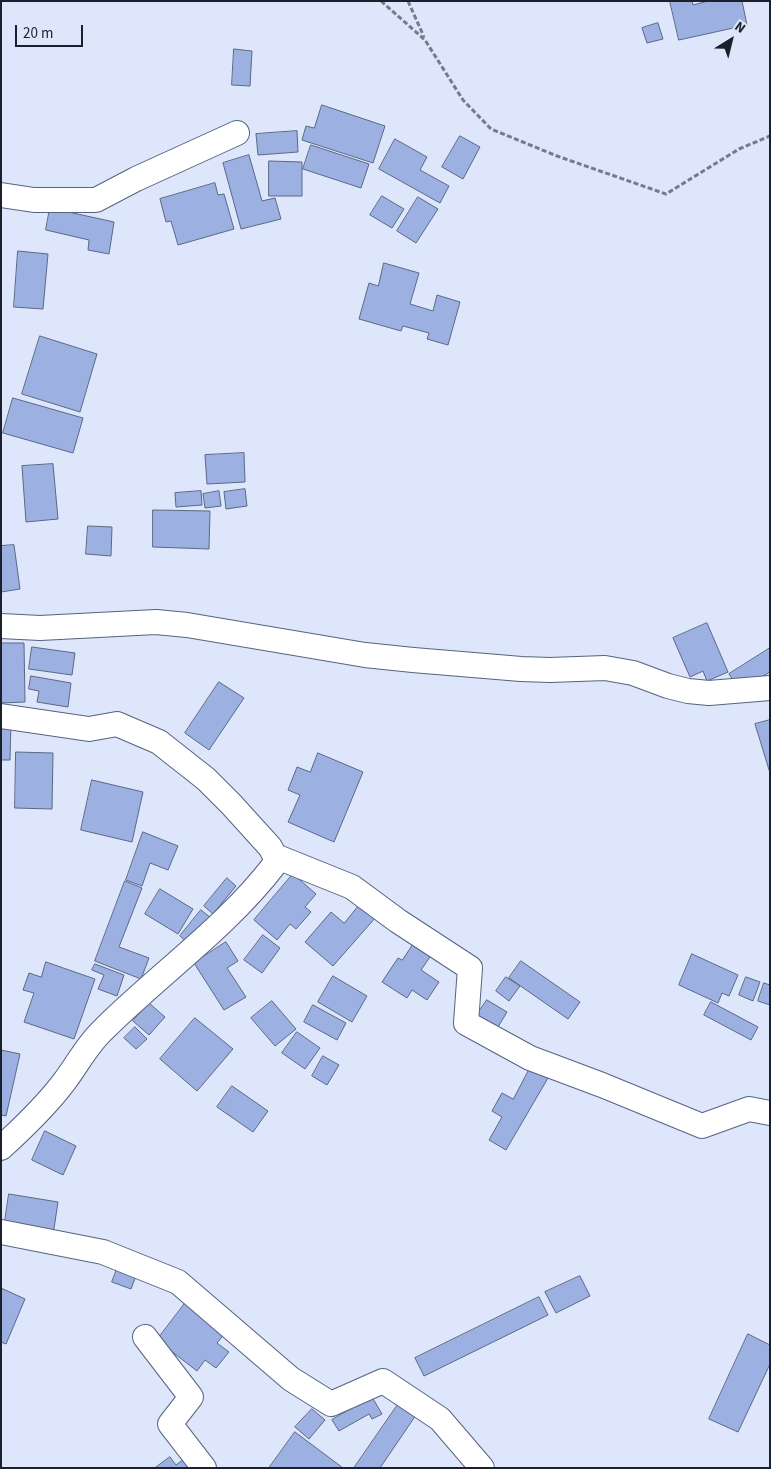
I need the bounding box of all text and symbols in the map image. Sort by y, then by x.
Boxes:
scale bar [18,15,85,47]
north arrow [706,15,756,65]
text: N [730,17,749,39]
text: 20 m [23,23,53,44]

